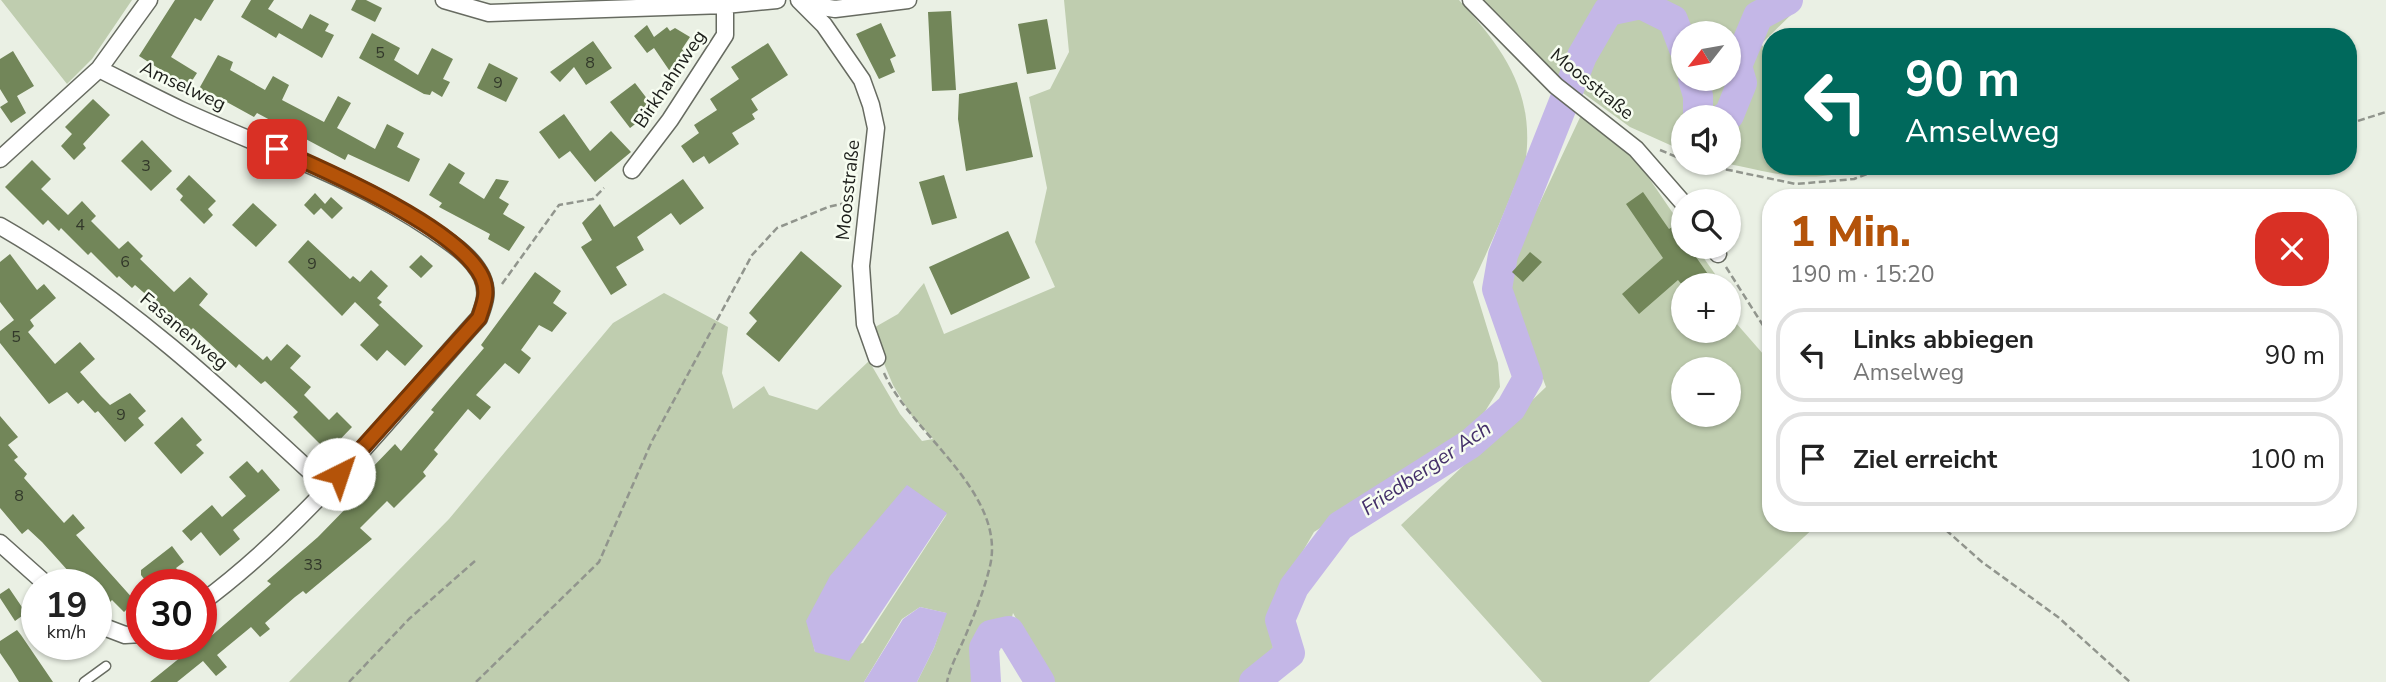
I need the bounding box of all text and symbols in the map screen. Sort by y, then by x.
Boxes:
north arrow [1671,21,1741,91]
map controls [1671,21,1741,427]
street label: Birkhahnweg [628,25,712,133]
house number: 5 [375,42,385,64]
street label: Moosstraße [1545,42,1639,126]
text: 90 m [1905,46,2020,113]
house number: 8 [585,52,595,74]
street label: Amselweg [136,55,230,117]
icon: left [1790,56,1881,147]
house number: 9 [493,72,503,94]
button: sound [1671,105,1741,175]
text: Amselweg [1905,110,2060,153]
pin [247,119,307,179]
icon: arrive [258,130,296,168]
street label: Moosstraße [830,139,866,241]
house number: 3 [141,155,151,177]
button: search [1671,189,1741,259]
text: 1 Min. [1790,204,1911,261]
button: close [2255,212,2329,286]
house number: 4 [75,214,85,236]
house number: 6 [120,251,130,273]
house number: 9 [307,253,317,275]
text: 190 m · 15:20 [1790,259,1935,290]
button: + [1671,273,1741,343]
street label: Fasanenweg [134,286,234,376]
text: Links abbiegen [1853,322,2034,357]
house number: 5 [11,326,21,348]
icon: left [1794,336,1832,374]
text: 90 m [2265,338,2325,373]
button: − [1671,357,1741,427]
text: Amselweg [1853,357,1964,388]
house number: 9 [116,404,126,426]
water label: Friedberger Ach [1356,414,1496,522]
position arrow [302,437,376,511]
icon: arrive [1794,440,1832,478]
text: Ziel erreicht [1853,442,1997,477]
text: 100 m [2249,442,2325,477]
house number: 8 [14,485,24,507]
house number: 33 [303,554,323,576]
speed limit sign: 30 [126,569,217,660]
text: 19 [45,582,88,629]
text: km/h [47,620,86,644]

